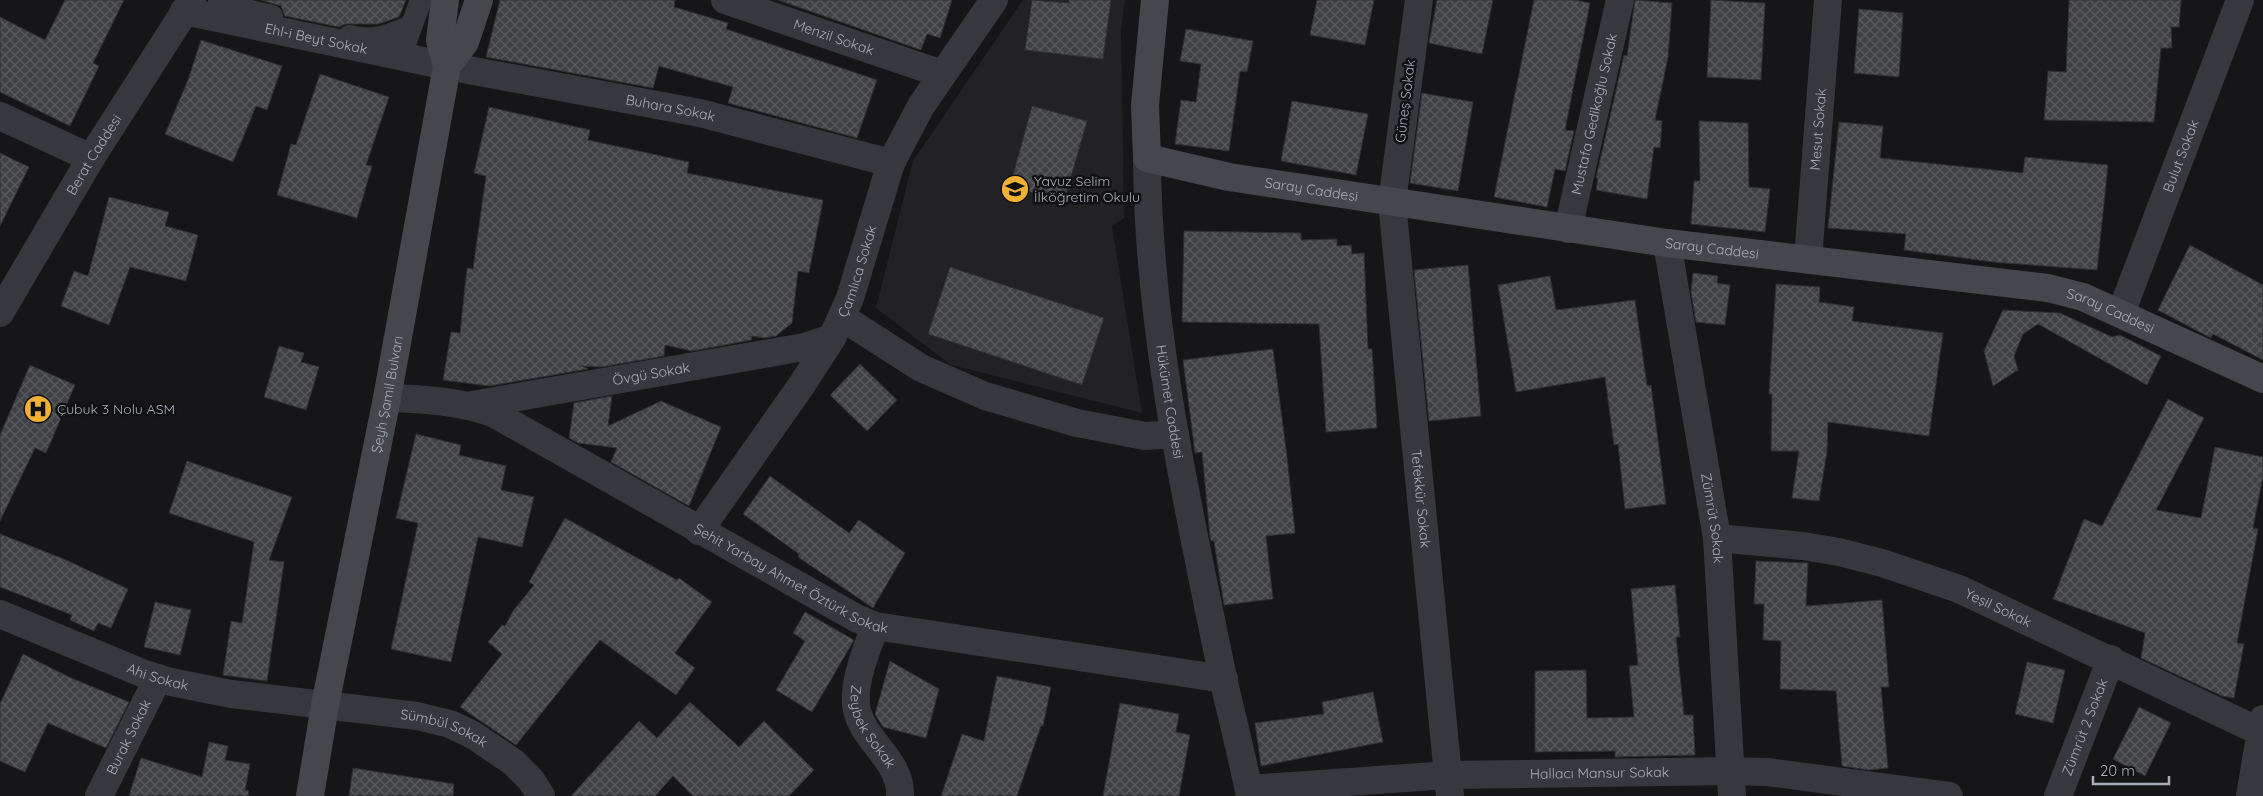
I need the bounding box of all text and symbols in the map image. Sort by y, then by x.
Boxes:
street label: Menzil Sokak [791,15,877,59]
street label: Ehl-i Beyt Sokak [263,19,369,58]
street label: Mustafa Gedikoğlu Sokak [1567,31,1621,196]
street label: Güneş Sokak [1391,58,1419,144]
street label: Mesut Sokak [1806,88,1830,171]
street label: Buhara Sokak [624,90,717,126]
street label: Berat Caddesi [62,111,126,198]
street label: Bulut Sokak [2159,117,2203,195]
place label: Yavuz Selim İlköğretim Okulu [1034,172,1140,206]
school or university icon: Yavuz Selim İlköğretim Okulu [1000,174,1030,204]
street label: Saray Caddesi [1264,174,1359,205]
street label: Çamlıca Sokak [833,223,881,320]
street label: Saray Caddesi [1664,234,1760,263]
street label: Saray Caddesi [2065,284,2157,337]
street label: Şeyh Şamil Bulvarı [367,334,407,455]
street label: Hükümet Caddesi [1152,344,1188,460]
street label: Övgü Sokak [611,358,691,389]
hospital icon: Çubuk 3 Nolu ASM [23,394,53,424]
place label: Çubuk 3 Nolu ASM [57,400,175,418]
street label: Tefekkür Sokak [1407,449,1435,549]
street label: Zümrüt Sokak [1697,472,1727,564]
street label: Şehit Yarbay Ahmet Öztürk Sokak [691,519,889,637]
street label: Yeşil Sokak [1962,584,2034,631]
street label: Ahi Sokak [124,659,190,694]
street label: Zümrüt 2 Sokak [2058,676,2112,778]
street label: Zeybek Sokak [847,684,900,772]
street label: Burak Sokak [102,696,155,778]
street label: Sümbül Sokak [399,705,491,751]
scale bar [2093,754,2169,786]
text: 20 m [2100,761,2135,780]
street label: Hallacı Mansur Sokak [1530,763,1669,783]

